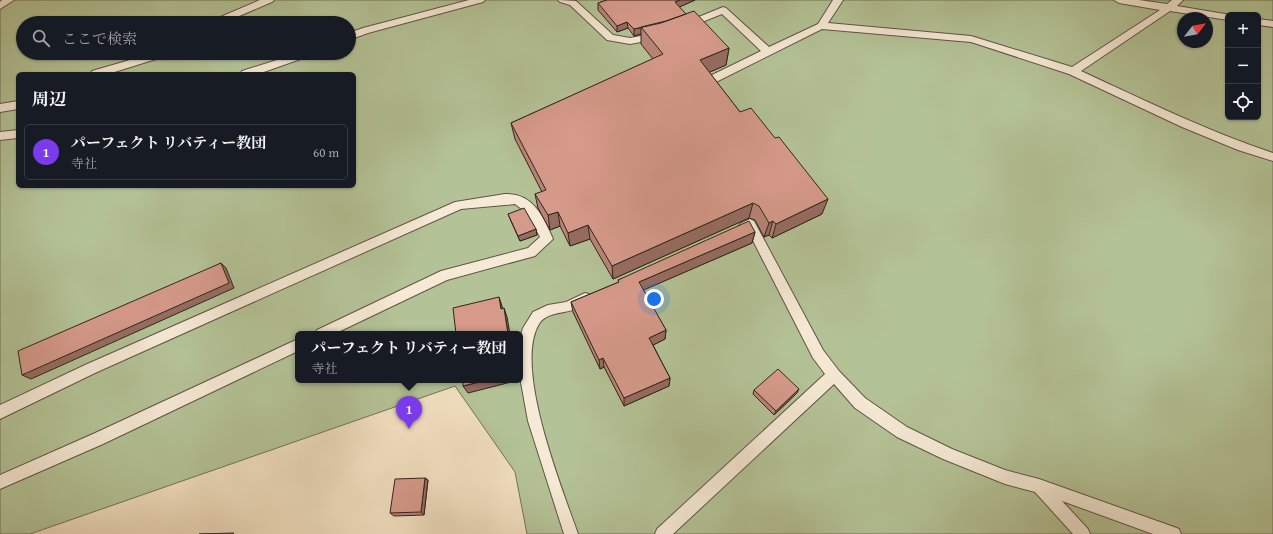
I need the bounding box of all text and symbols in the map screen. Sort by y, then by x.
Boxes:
north arrow [1177,12,1213,48]
map controls [1225,12,1261,120]
button: + [1225,12,1261,48]
search box [16,16,356,60]
icon: search [30,27,52,49]
text: ここで検索 [62,28,137,49]
button: − [1225,48,1261,84]
button: locate [1225,84,1261,120]
text: 周辺 [32,86,66,111]
text: パーフェクト リバティー教団 [71,132,266,153]
text: 1 [43,143,49,162]
text: 60 m [313,143,339,162]
text: 寺社 [71,154,97,173]
your location [644,289,664,309]
popup [295,331,523,383]
text: パーフェクト リバティー教団 [311,337,507,358]
text: 寺社 [311,359,337,378]
pin: 1 [396,396,422,429]

